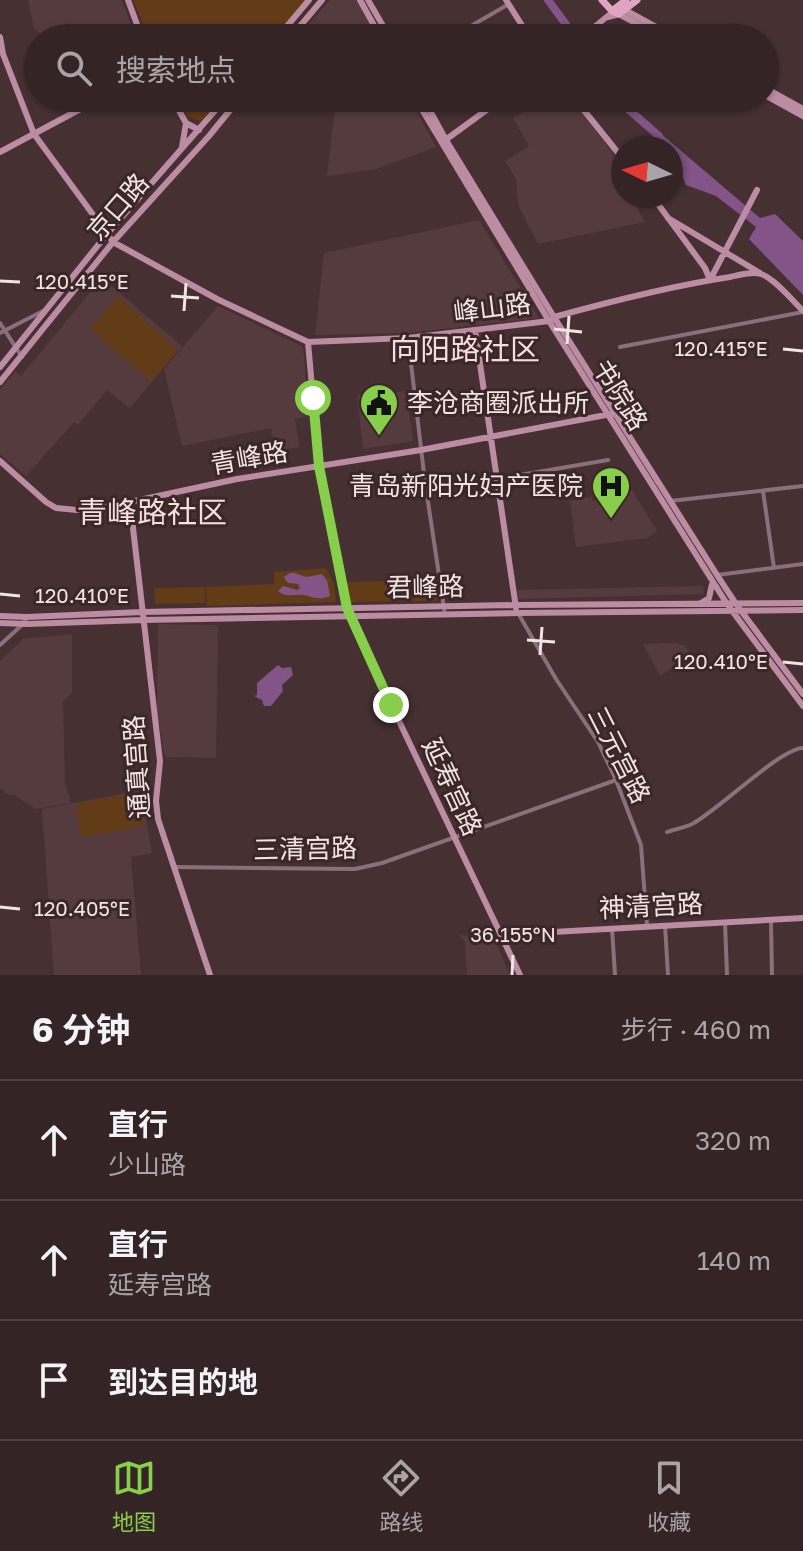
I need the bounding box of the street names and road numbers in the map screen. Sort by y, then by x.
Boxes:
street label: 京口路 [80,167,155,246]
street label: 峰山路 [451,287,533,328]
street label: 书院路 [587,353,654,436]
street label: 青峰路 [208,435,290,480]
street label: 君峰路 [386,570,464,603]
street label: 三元宫路 [582,701,657,808]
street label: 通真宫路 [117,714,156,820]
street label: 延寿宫路 [416,733,488,840]
street label: 三清宫路 [253,832,357,865]
street label: 神清宫路 [598,887,704,924]

